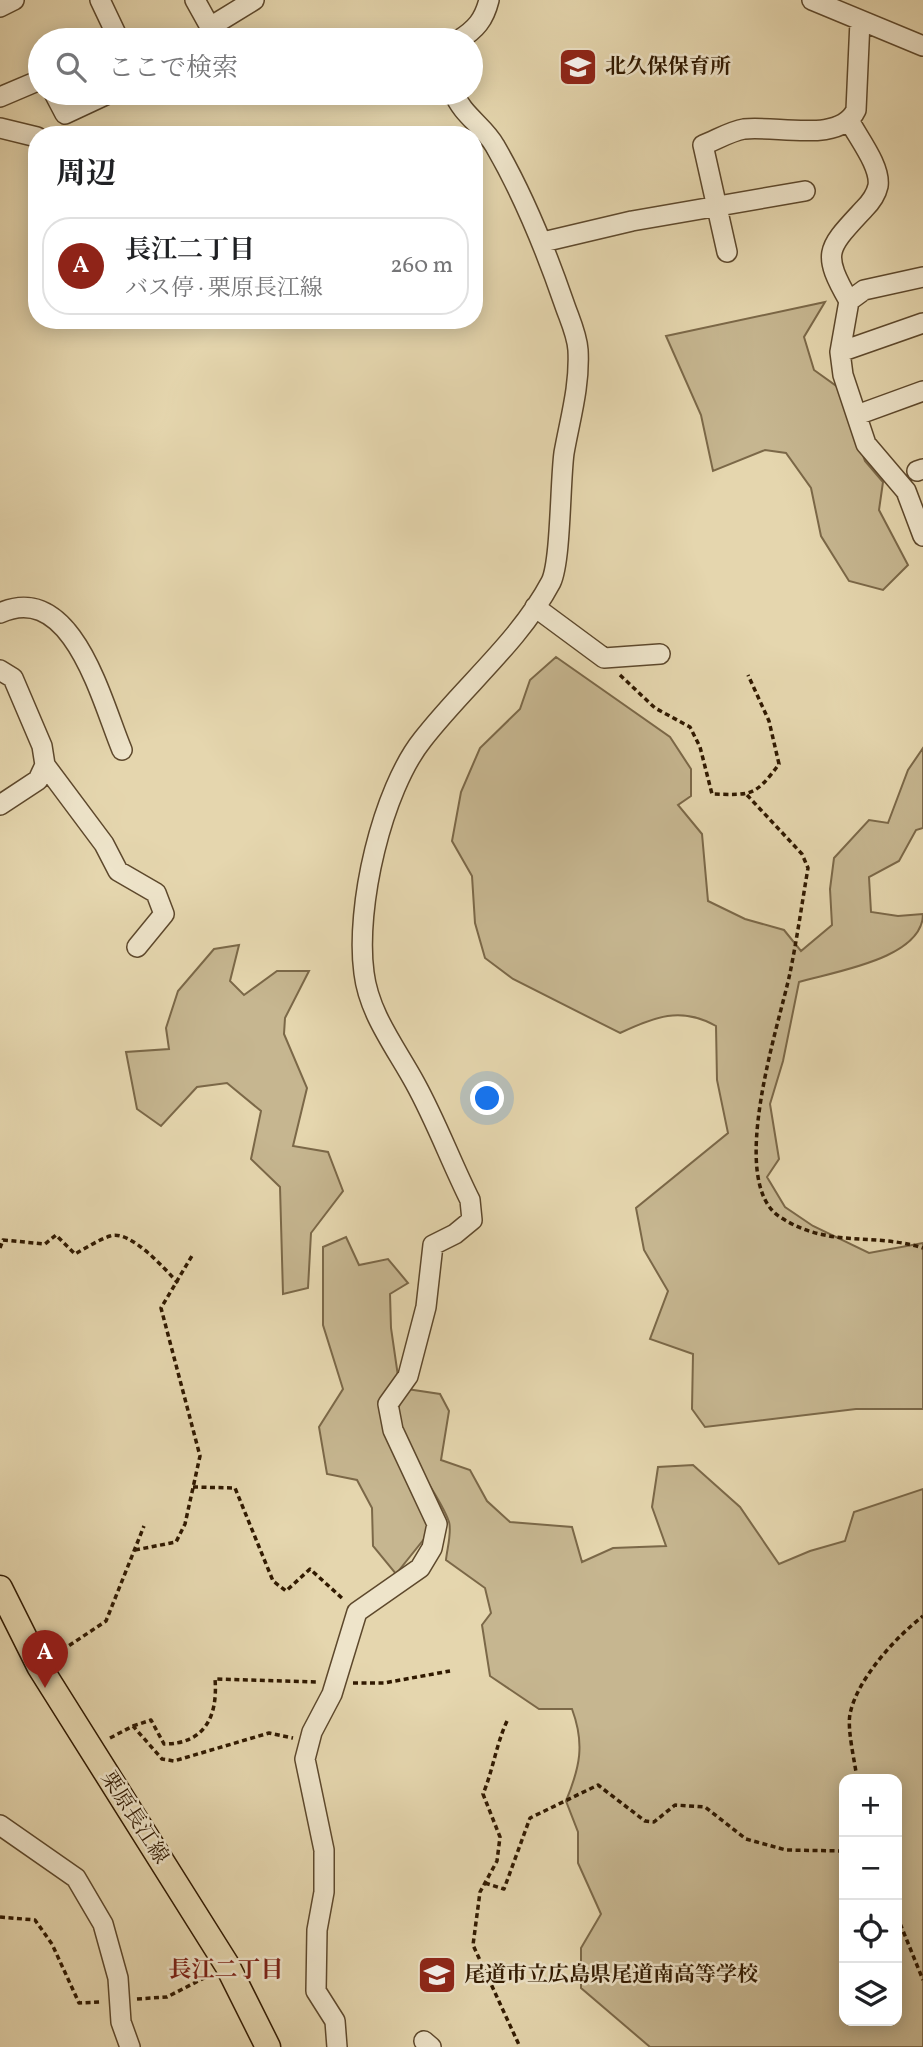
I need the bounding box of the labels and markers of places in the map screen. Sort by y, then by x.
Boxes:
school or university icon: 北久保保育所 [557,46,599,88]
place label: 北久保保育所 [605,53,731,82]
pin: A [22,1630,68,1688]
school or university icon: 尾道市立広島県尾道南高等学校 [416,1954,458,1996]
place label: 尾道市立広島県尾道南高等学校 [464,1961,758,1990]

